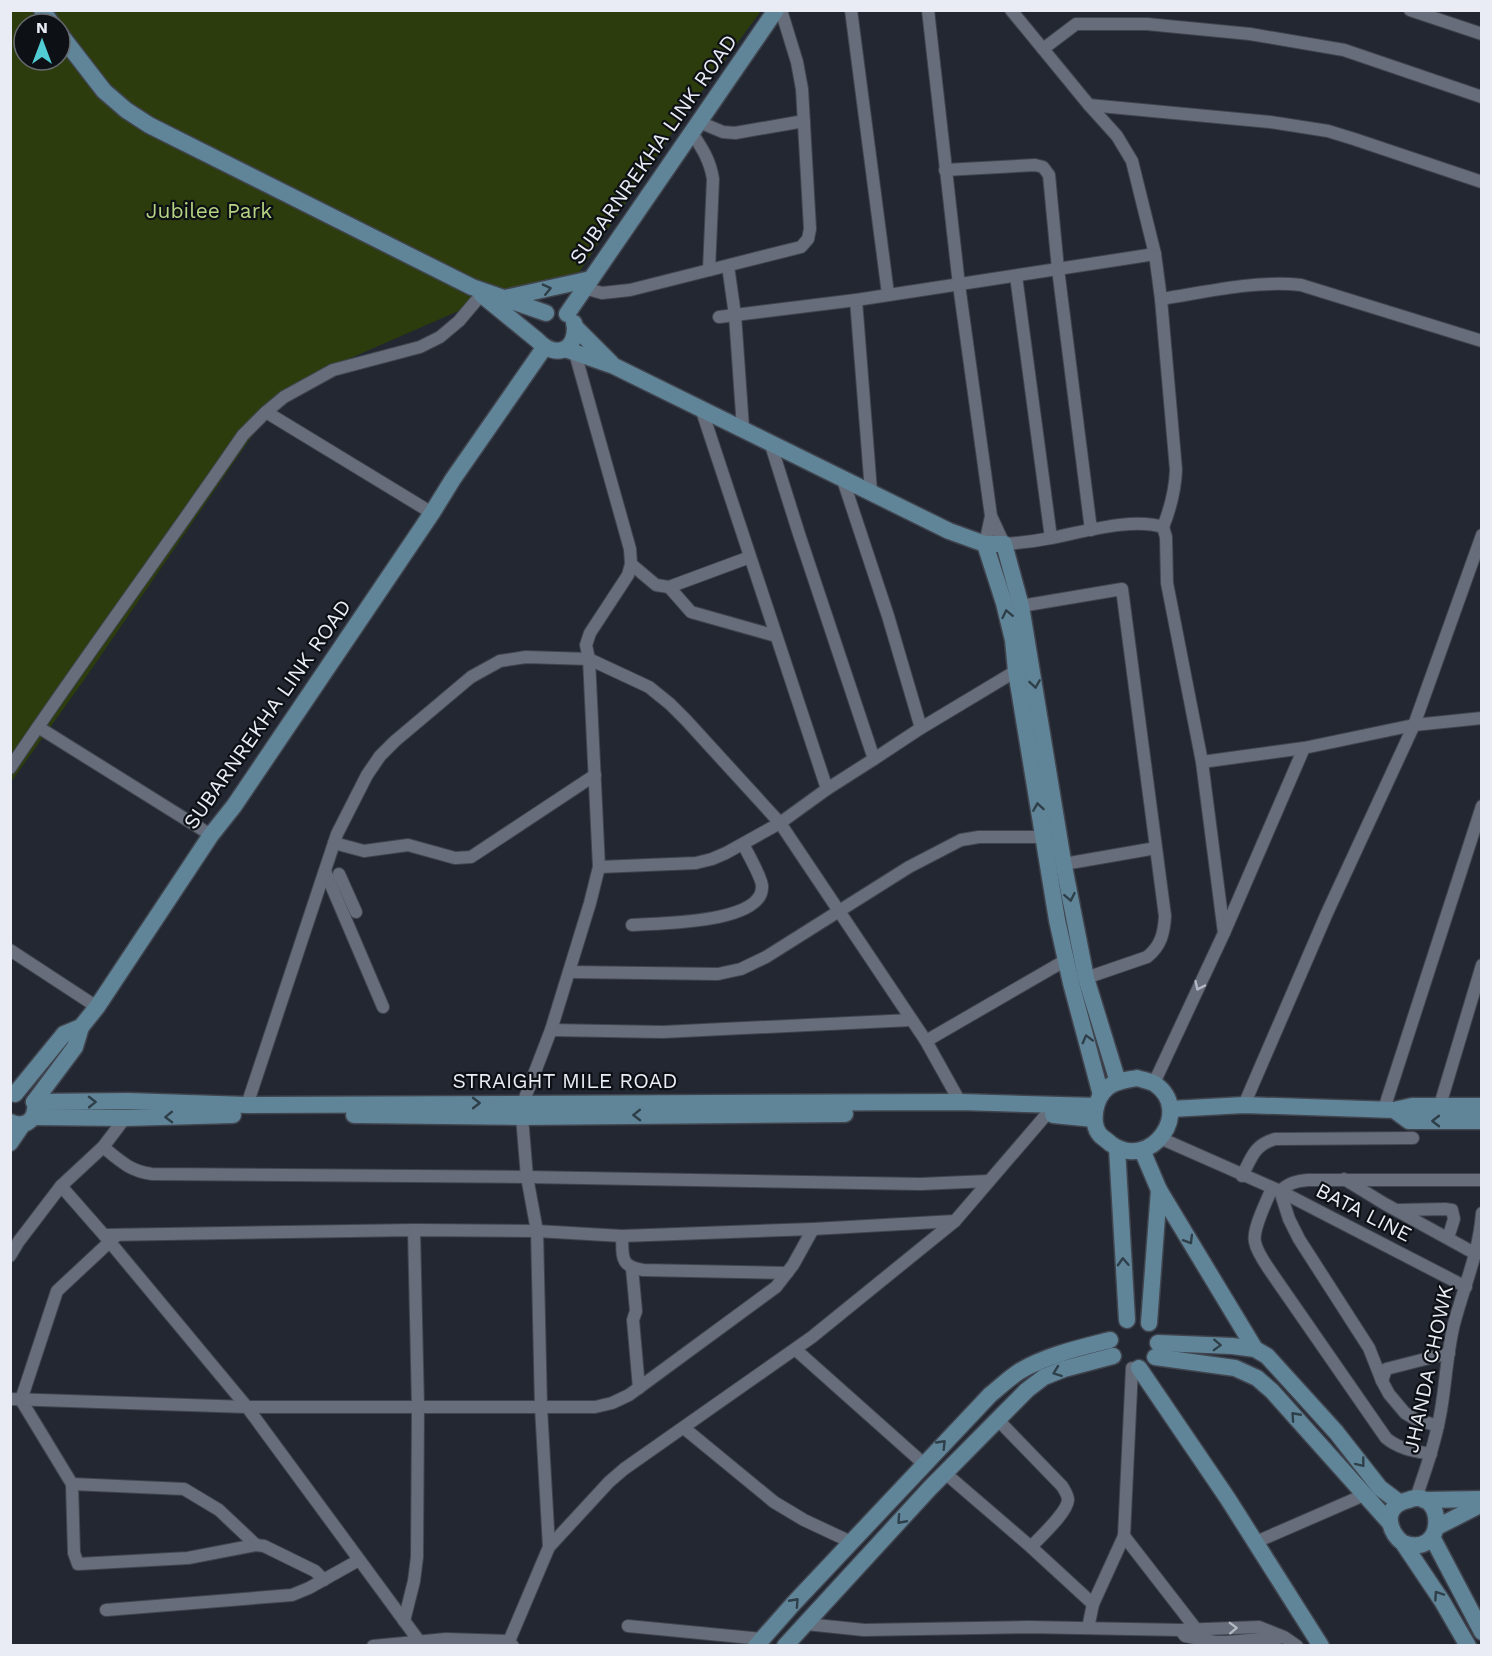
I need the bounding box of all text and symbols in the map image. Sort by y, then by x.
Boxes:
north arrow [12,12,72,72]
text: N [36,18,48,37]
street label: SUBARNREKHA LINK ROAD [564,29,742,269]
park label: Jubilee Park [146,198,272,223]
one-way arrow [542,283,552,296]
street label: SUBARNREKHA LINK ROAD [178,594,356,834]
one-way arrow [1001,610,1014,620]
one-way arrow [1028,679,1040,688]
one-way arrow [1033,802,1045,811]
one-way arrow [1063,891,1076,901]
one-way arrow [1195,980,1207,991]
one-way arrow [1081,1034,1094,1044]
street label: STRAIGHT MILE ROAD [453,1068,677,1093]
one-way arrow [88,1096,97,1108]
one-way arrow [472,1097,481,1109]
one-way arrow [633,1109,642,1122]
one-way arrow [165,1110,174,1123]
one-way arrow [1431,1115,1440,1127]
street label: BATA LINE [1312,1177,1416,1247]
one-way arrow [1182,1234,1194,1244]
one-way arrow [1117,1257,1130,1266]
street label: JHANDA CHOWK [1398,1283,1458,1455]
one-way arrow [1212,1339,1221,1352]
one-way arrow [1052,1365,1063,1377]
one-way arrow [1291,1413,1302,1423]
one-way arrow [935,1441,946,1452]
one-way arrow [1353,1456,1364,1467]
one-way arrow [897,1513,908,1524]
one-way arrow [1434,1591,1445,1602]
one-way arrow [788,1598,799,1609]
one-way arrow [1229,1621,1238,1634]

